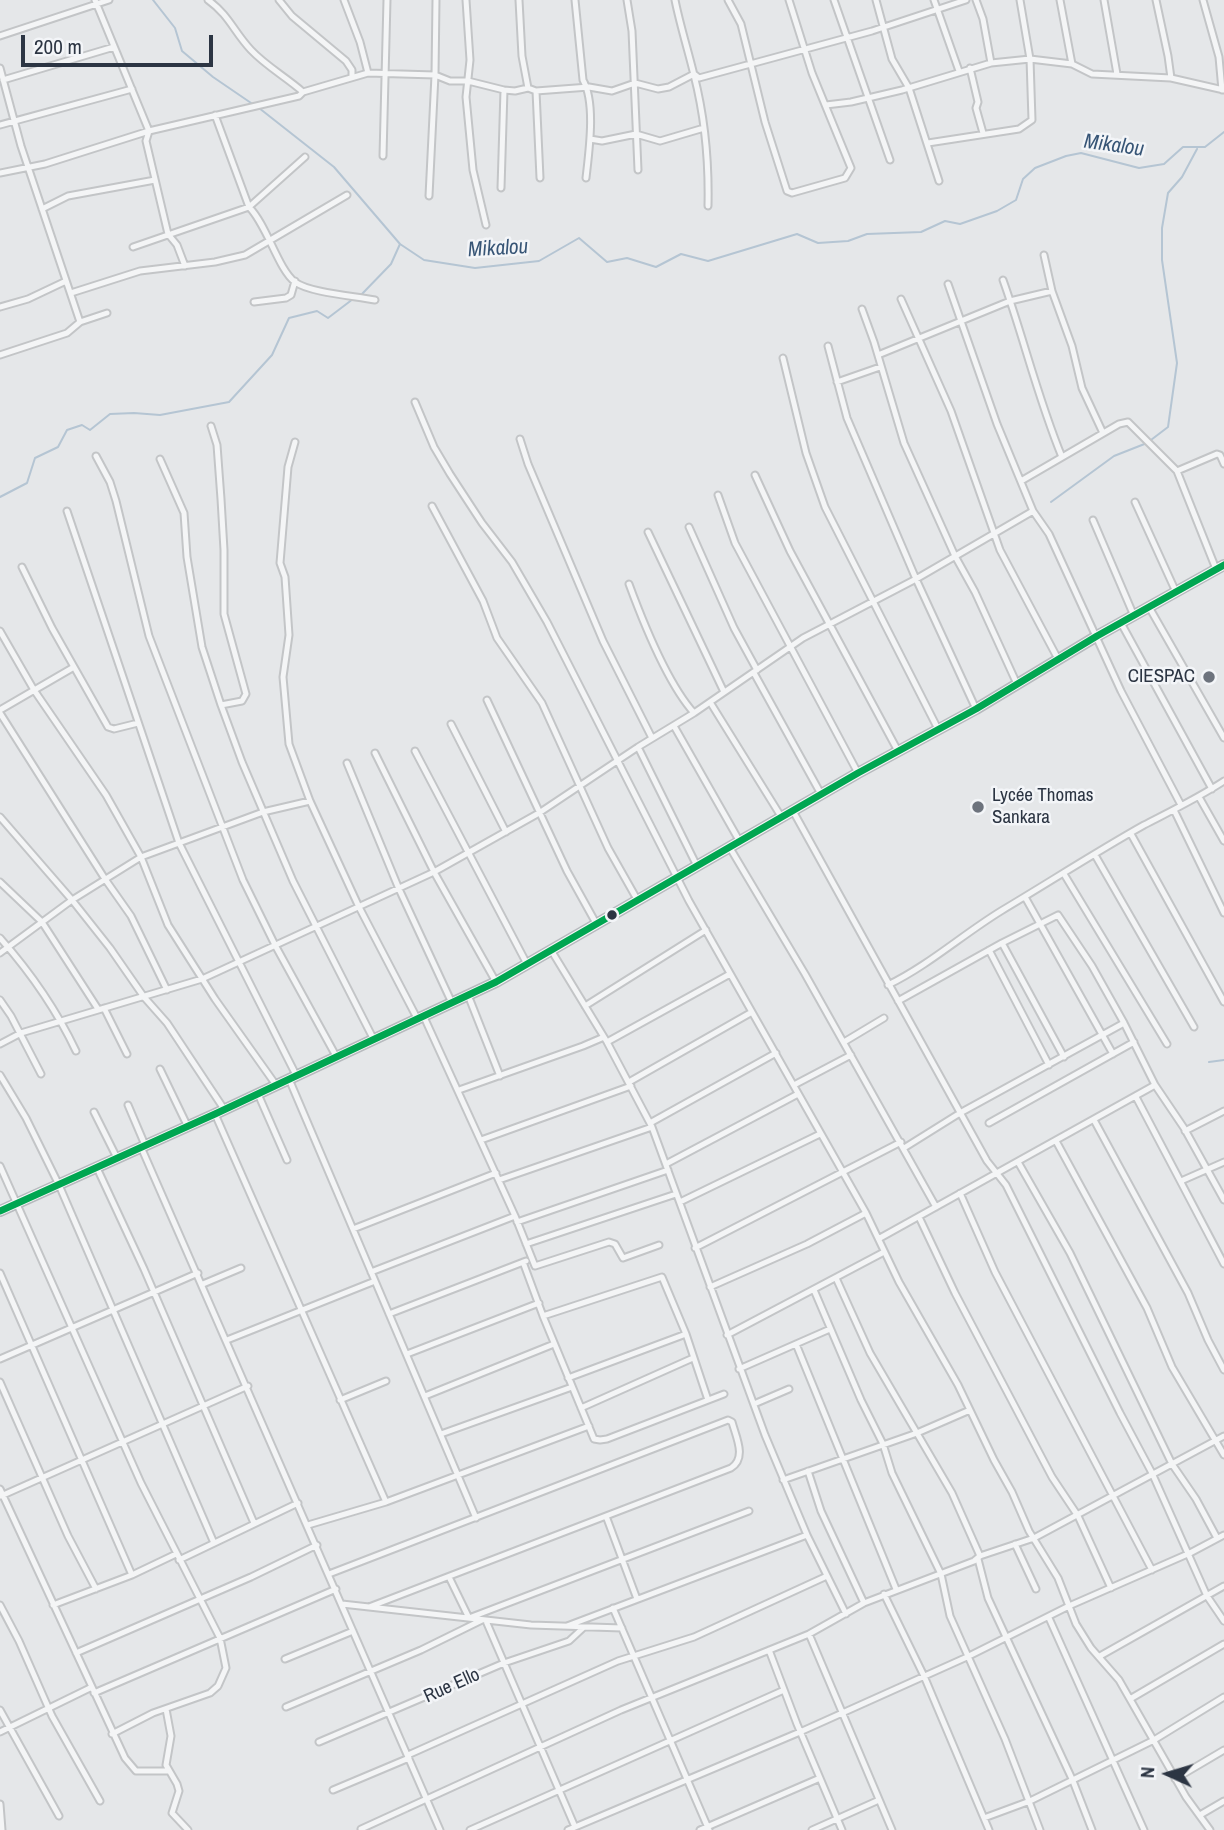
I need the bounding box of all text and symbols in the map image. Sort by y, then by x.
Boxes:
scale bar [24,21,217,65]
text: 200 m [34,32,82,61]
water label: Mikalou [1082,129,1146,163]
water label: Mikalou [467,235,529,263]
place label: CIESPAC [1128,666,1195,688]
marker: CIESPAC [1201,669,1217,685]
place label: Lycée Thomas Sankara [992,785,1094,829]
marker: Lycée Thomas Sankara [970,799,986,815]
unlabelled marker [605,908,619,922]
street label: Rue Ello [420,1664,484,1708]
north arrow [1133,1739,1203,1809]
text: N [1134,1766,1160,1779]

